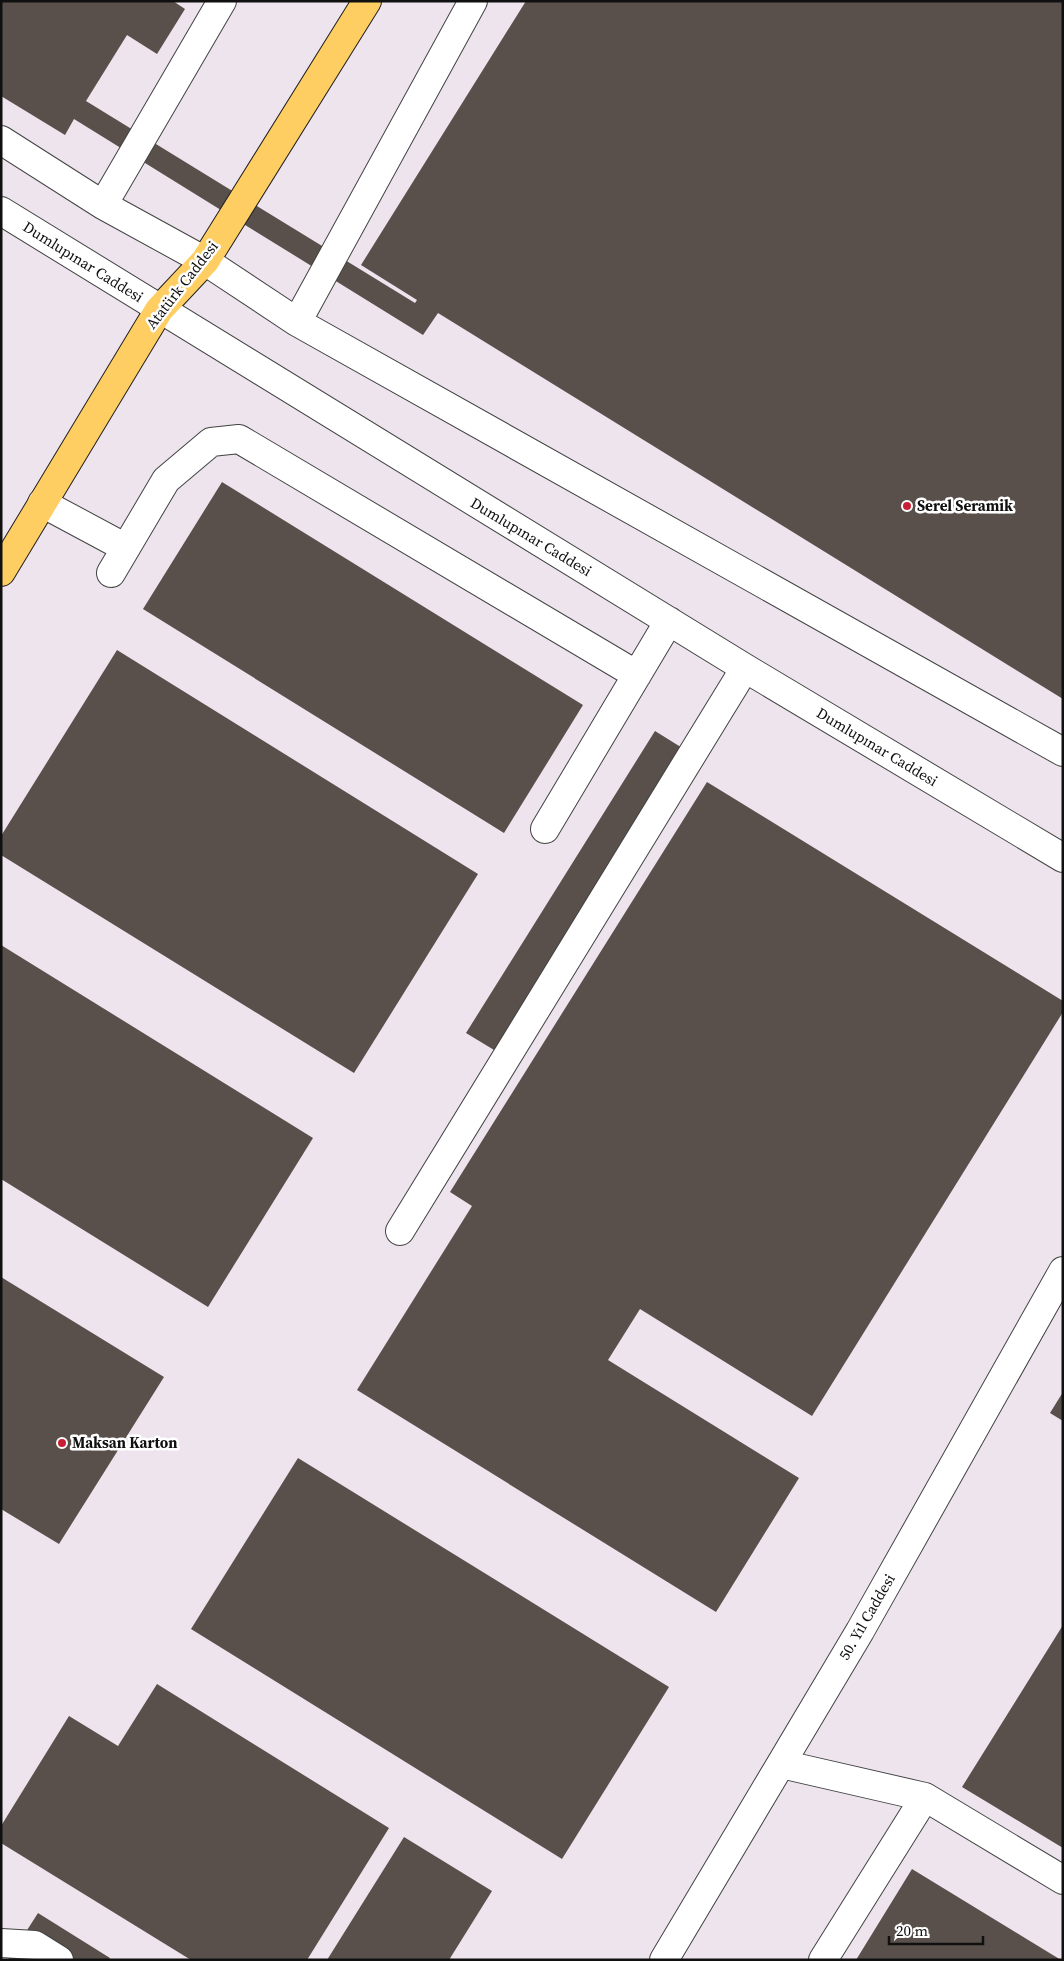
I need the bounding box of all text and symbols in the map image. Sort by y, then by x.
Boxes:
street label: Dumlupınar Caddesi [19,216,147,307]
street label: Atatürk Caddesi [141,236,223,333]
street label: Dumlupınar Caddesi [467,492,596,581]
place label: Serel Seramik [917,495,1013,516]
marker: Serel Seramik [901,500,913,512]
street label: Dumlupınar Caddesi [813,702,942,791]
place label: Maksan Karton [72,1432,177,1453]
marker: Maksan Karton [56,1437,68,1449]
street label: 50. Yıl Caddesi [833,1570,900,1664]
scale bar [889,1914,983,1946]
text: 20 m [896,1920,928,1941]

